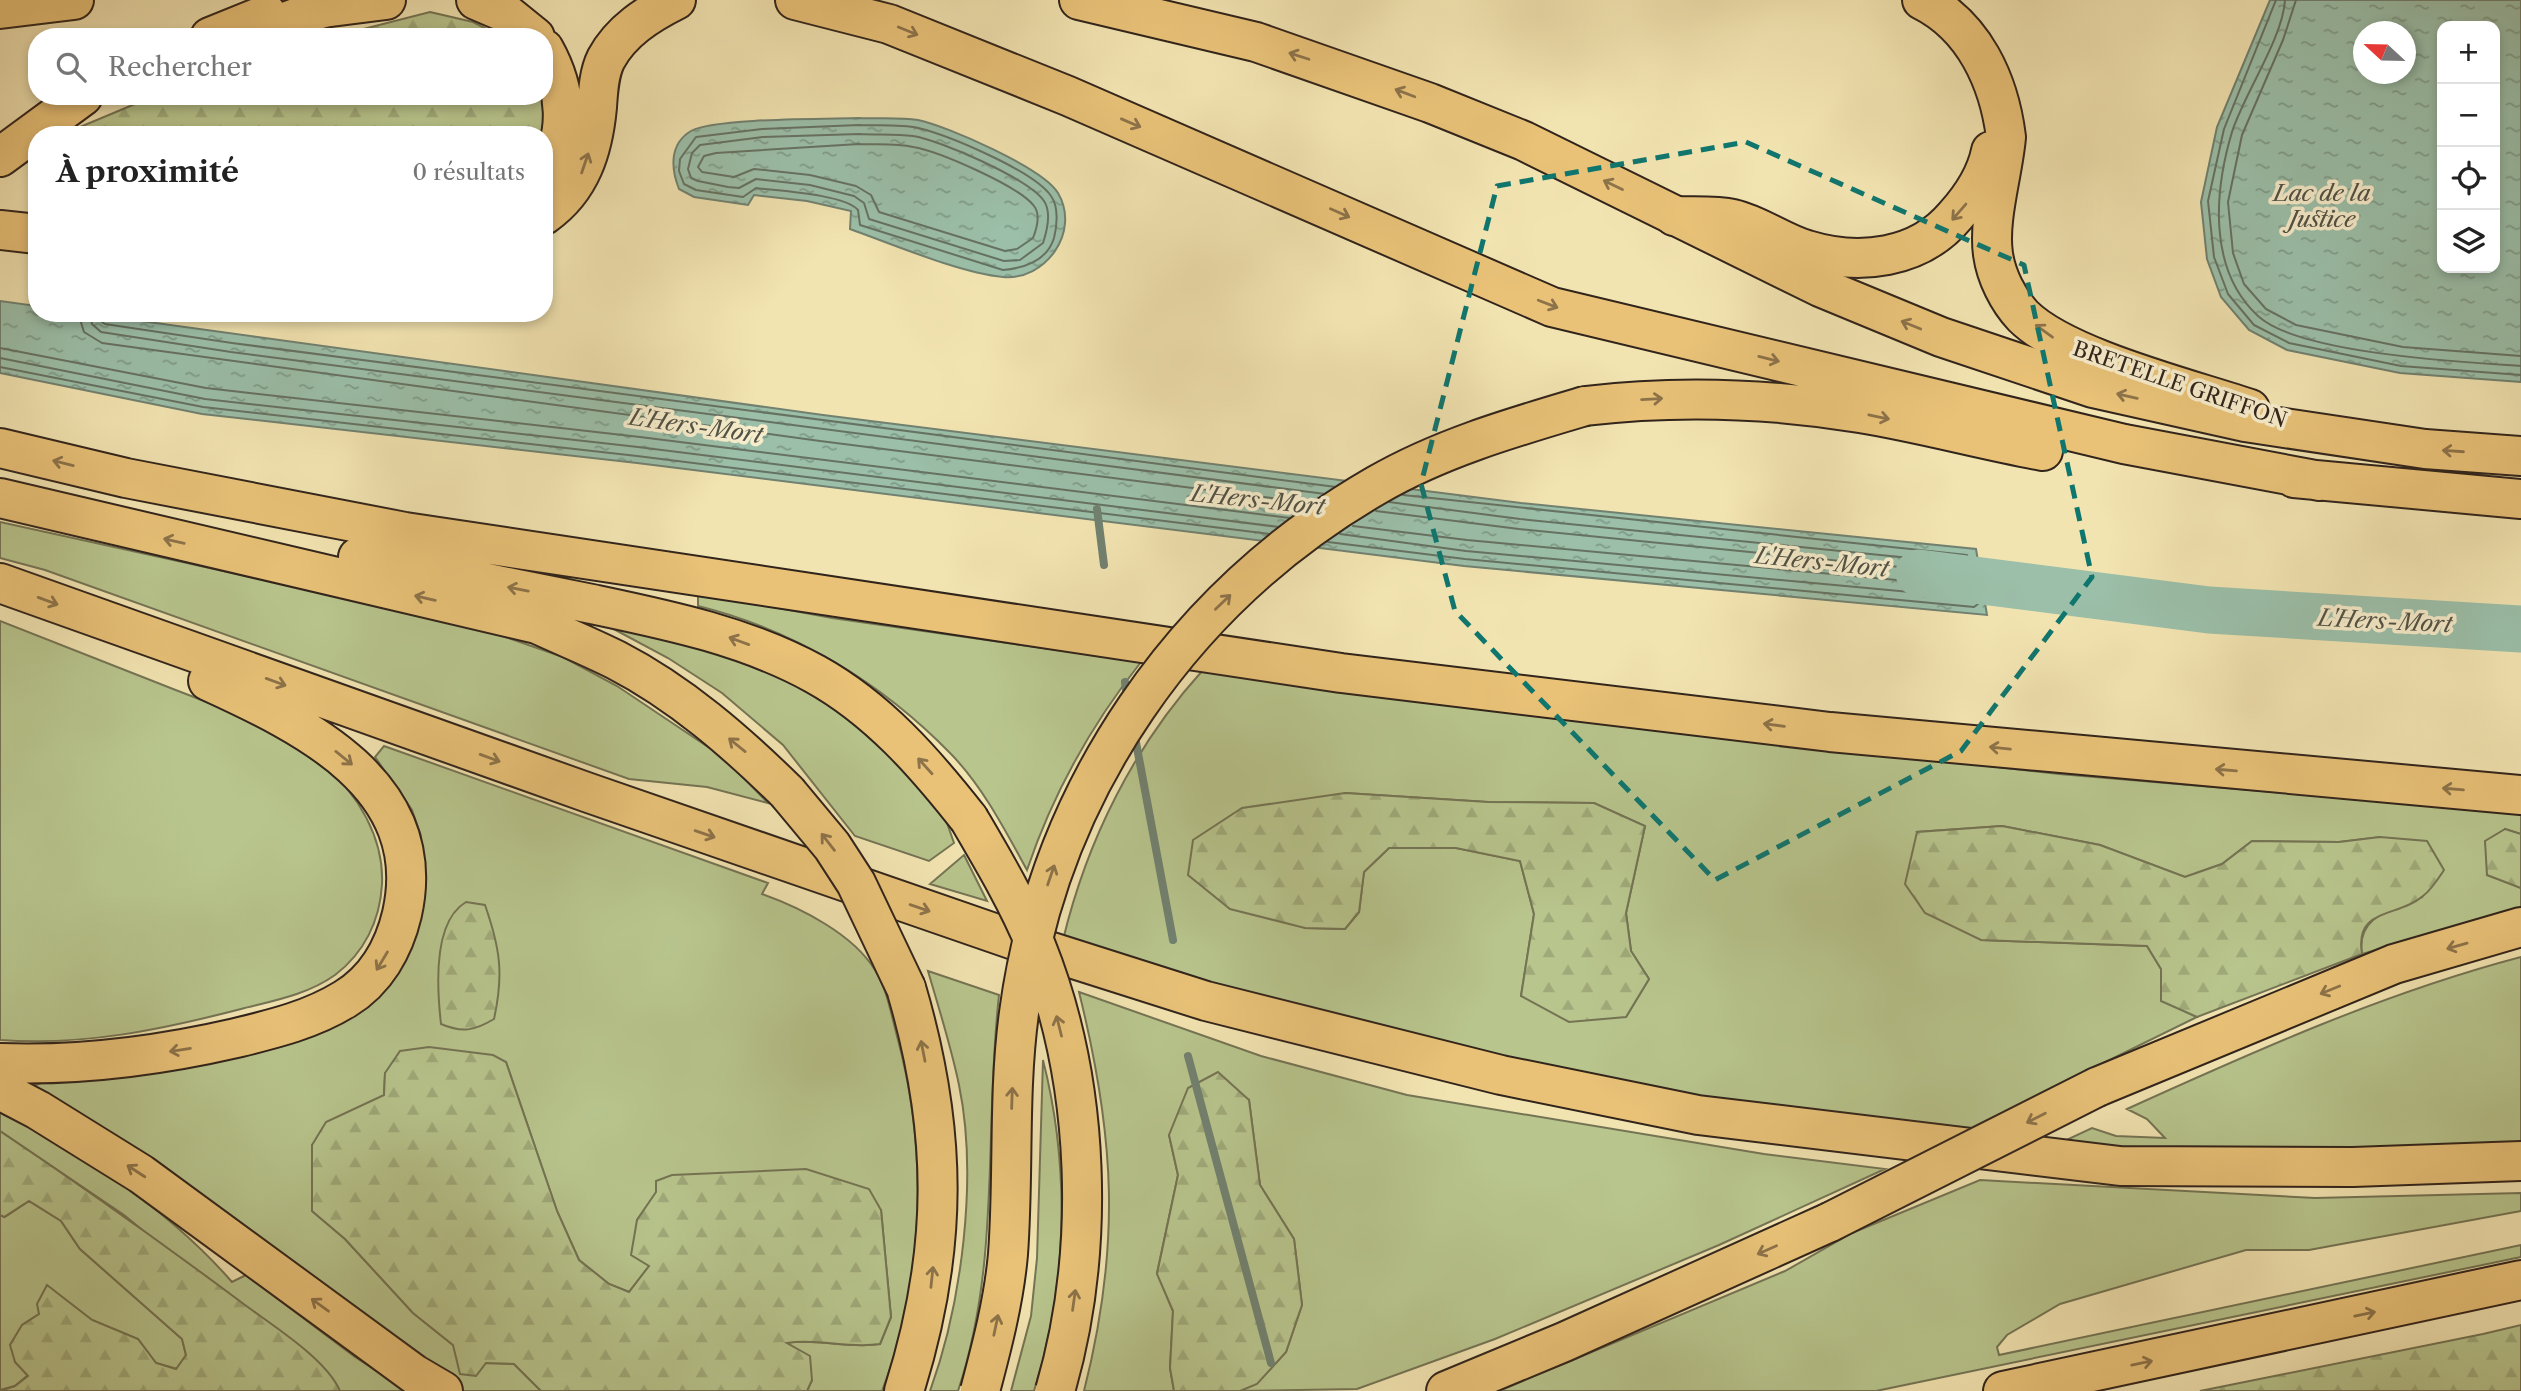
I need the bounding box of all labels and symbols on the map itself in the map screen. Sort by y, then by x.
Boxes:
north arrow [2353,21,2416,84]
one-way arrow [896,26,918,39]
one-way arrow [1289,49,1311,62]
one-way arrow [1394,86,1416,99]
one-way arrow [1120,117,1141,130]
one-way arrow [580,152,592,174]
one-way arrow [1603,178,1624,192]
water label: Lac de la Justice [2271,179,2371,233]
one-way arrow [1951,203,1967,221]
one-way arrow [1328,207,1350,220]
one-way arrow [1537,299,1559,311]
one-way arrow [1901,317,1923,330]
one-way arrow [2035,324,2054,338]
street label: BRETELLE GRIFFON [2070,336,2290,432]
one-way arrow [1757,353,1780,366]
one-way arrow [2116,389,2139,402]
one-way arrow [1641,392,1664,405]
water label: L'Hers-Mort [626,403,766,449]
one-way arrow [1867,410,1890,424]
one-way arrow [2442,445,2465,458]
one-way arrow [52,456,75,469]
water label: L'Hers-Mort [1188,479,1328,521]
one-way arrow [163,534,186,547]
water label: L'Hers-Mort [1752,541,1892,583]
one-way arrow [507,582,530,595]
one-way arrow [414,591,437,605]
one-way arrow [1214,594,1231,611]
one-way arrow [37,595,59,608]
water label: L'Hers-Mort [2315,603,2455,639]
one-way arrow [729,634,751,646]
one-way arrow [264,677,286,689]
one-way arrow [1763,719,1785,732]
one-way arrow [729,738,747,753]
one-way arrow [1989,741,2012,754]
one-way arrow [335,750,353,766]
one-way arrow [479,753,501,765]
one-way arrow [918,758,934,776]
one-way arrow [2215,763,2238,776]
one-way arrow [2442,782,2465,795]
one-way arrow [693,829,715,841]
one-way arrow [820,833,835,852]
one-way arrow [1046,865,1058,887]
one-way arrow [909,902,931,915]
one-way arrow [2447,940,2469,953]
one-way arrow [375,950,389,970]
one-way arrow [2320,984,2342,997]
one-way arrow [1052,1016,1065,1038]
one-way arrow [916,1040,930,1063]
one-way arrow [169,1044,192,1057]
one-way arrow [1006,1087,1019,1110]
one-way arrow [2026,1111,2047,1125]
one-way arrow [126,1164,146,1178]
one-way arrow [1757,1245,1778,1258]
one-way arrow [925,1267,938,1289]
one-way arrow [1068,1290,1081,1312]
one-way arrow [310,1298,329,1313]
one-way arrow [2353,1307,2376,1321]
one-way arrow [990,1314,1004,1337]
one-way arrow [2130,1355,2153,1369]

